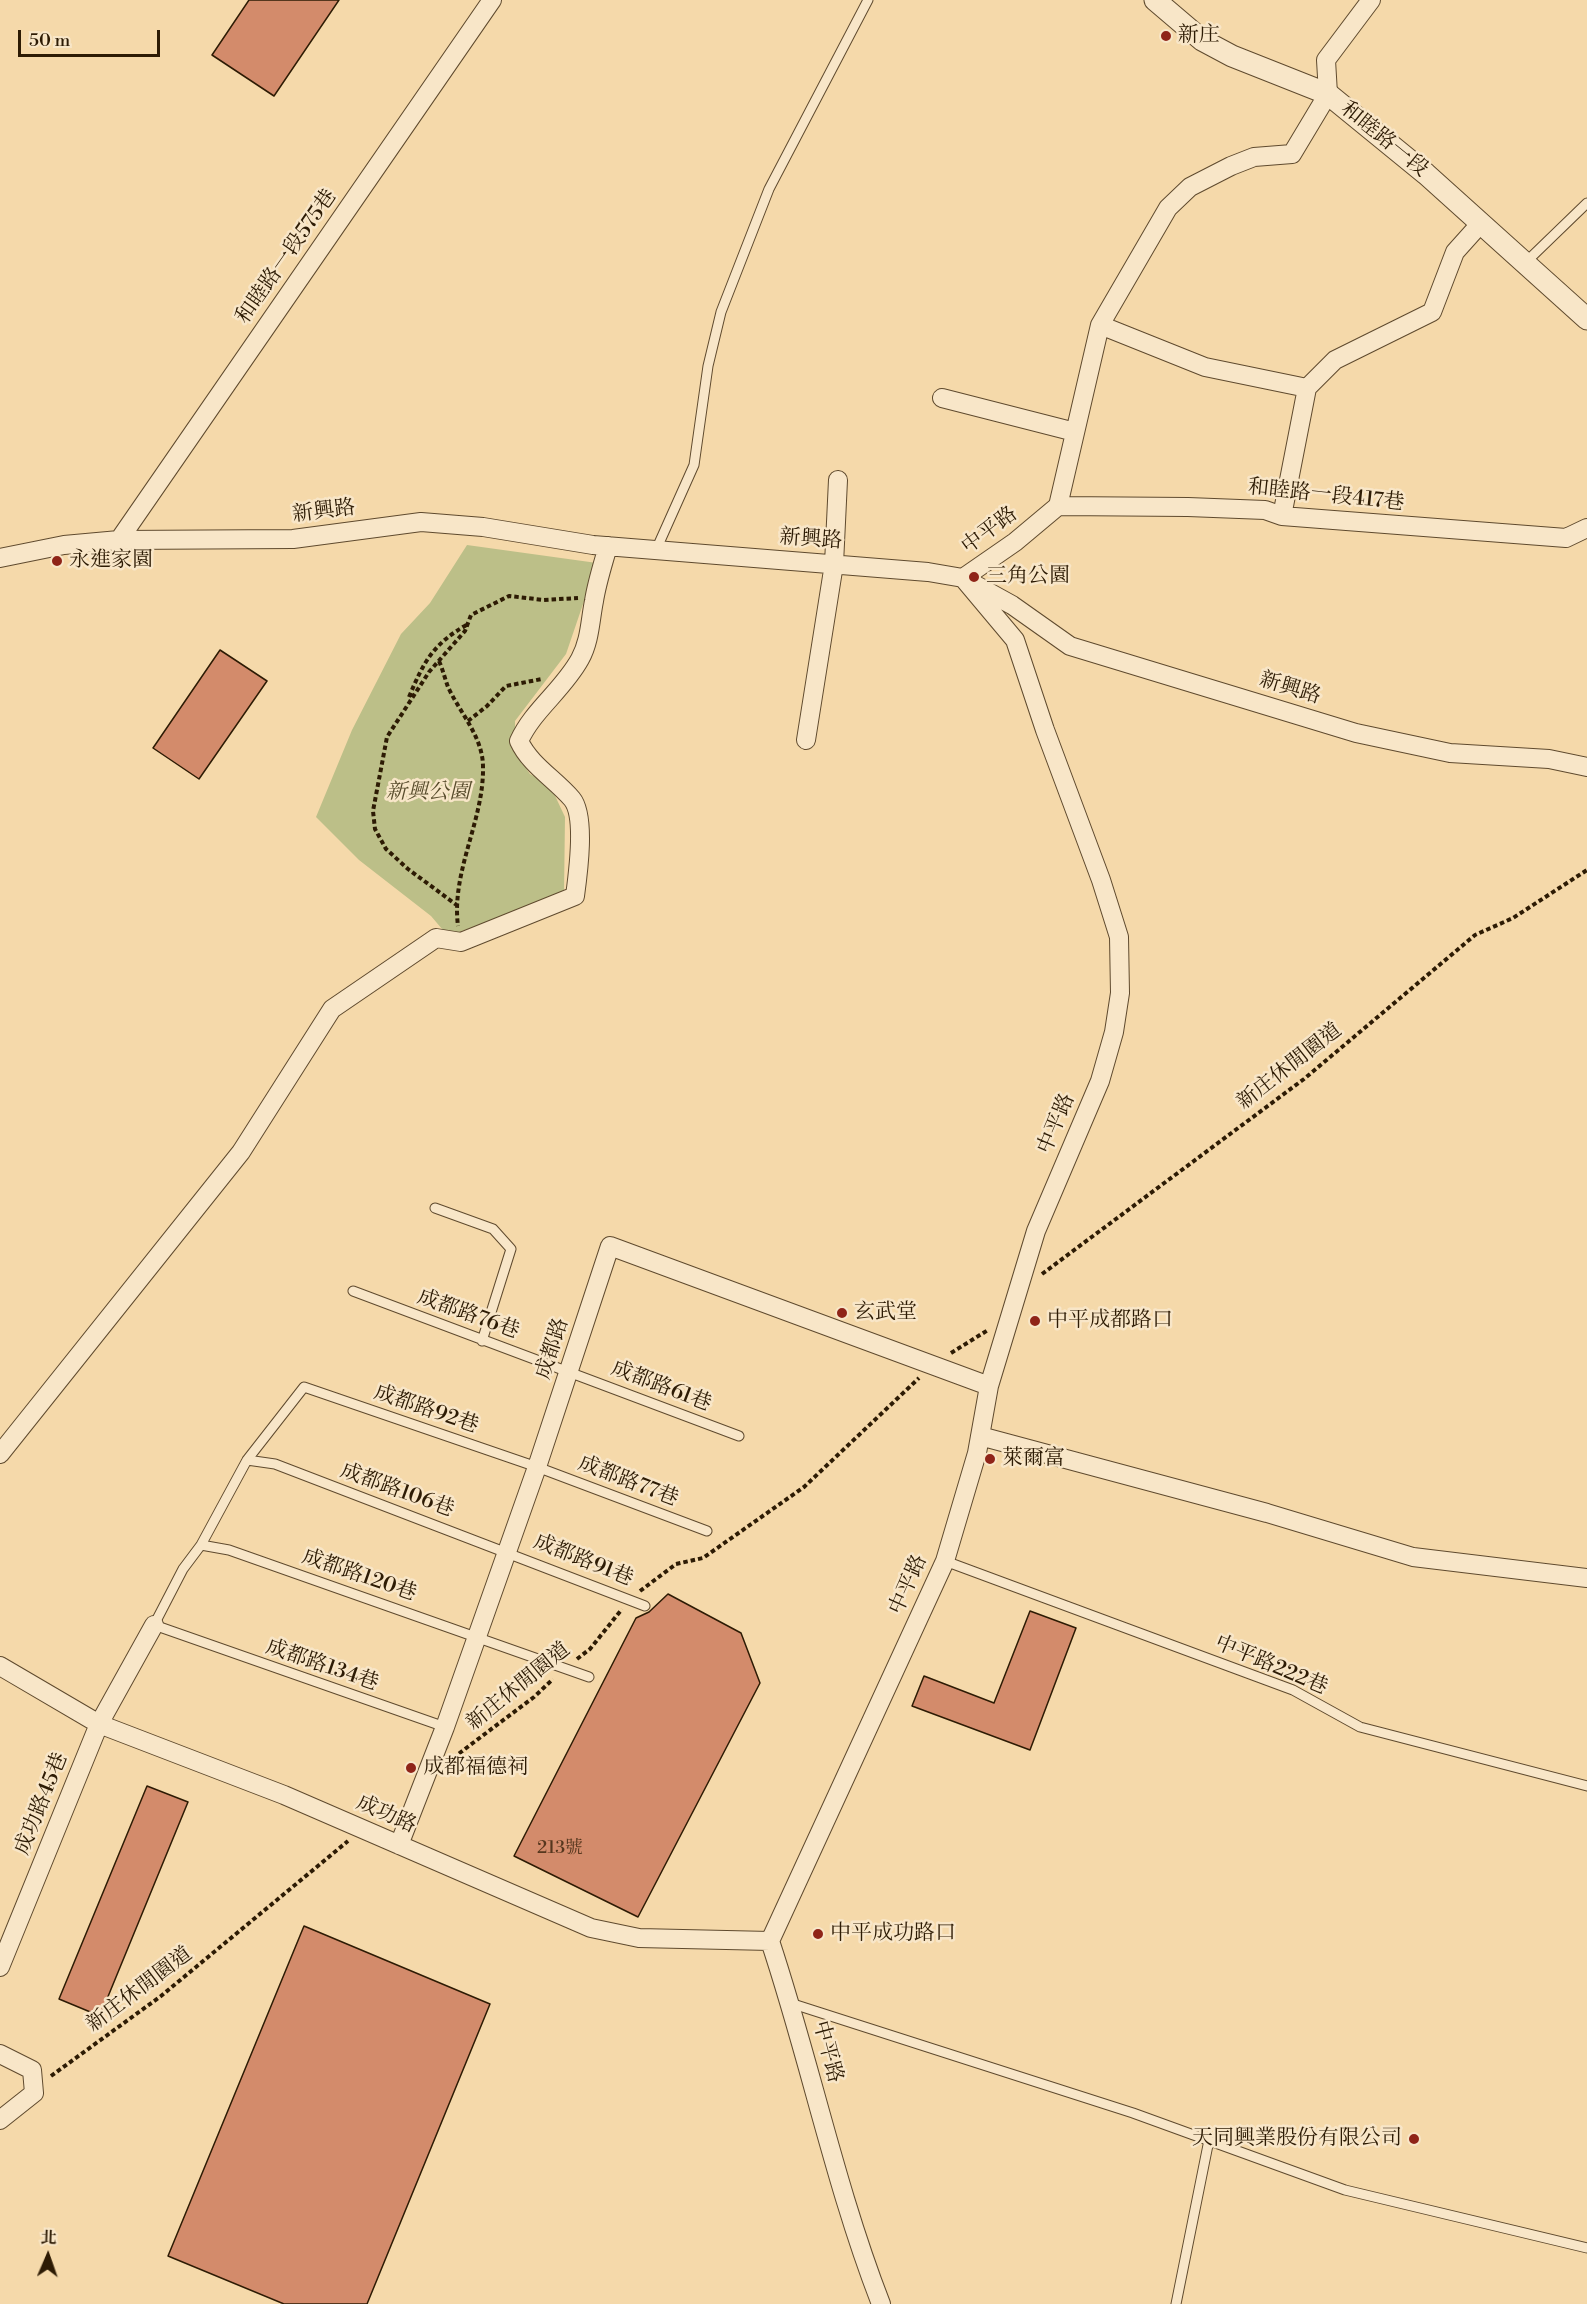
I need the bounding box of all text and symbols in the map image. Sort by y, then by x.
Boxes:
scale bar [21,18,164,56]
place label: 新庄 [1178,23,1220,49]
text: 50 m [29,29,70,52]
marker: 新庄 [1159,29,1173,43]
street label: 和睦路一段 [1335,97,1433,183]
street label: 和睦路一段575巷 [231,185,343,329]
street label: 和睦路一段417巷 [1247,475,1405,517]
street label: 新興路 [291,496,357,528]
street label: 中平路 [957,502,1023,560]
street label: 新興路 [779,525,843,555]
place label: 永進家園 [69,548,153,574]
marker: 永進家園 [50,554,64,568]
place label: 三角公園 [986,564,1070,590]
marker: 三角公園 [967,570,981,584]
street label: 新興路 [1256,668,1324,710]
park label: 新興公園 [386,780,470,806]
street label: 新庄休閒園道 [1233,1018,1347,1116]
street label: 中平路 [1033,1090,1081,1158]
street label: 成都路76巷 [414,1285,522,1345]
place label: 玄武堂 [854,1300,917,1326]
marker: 玄武堂 [835,1306,849,1320]
place label: 中平成都路口 [1047,1308,1173,1334]
marker: 中平成都路口 [1028,1314,1042,1328]
street label: 成都路 [531,1315,575,1383]
street label: 成都路61巷 [607,1356,715,1418]
street label: 成都路92巷 [371,1380,481,1440]
place label: 萊爾富 [1002,1446,1065,1472]
street label: 成都路77巷 [574,1451,682,1513]
marker: 萊爾富 [983,1452,997,1466]
street label: 成都路106巷 [337,1459,457,1523]
street label: 成都路91巷 [530,1530,636,1592]
street label: 成都路120巷 [298,1545,420,1607]
street label: 中平路 [885,1551,933,1619]
street label: 中平路222巷 [1211,1631,1331,1701]
street label: 成都路134巷 [262,1635,382,1697]
street label: 新庄休閒園道 [462,1638,576,1736]
street label: 成功路45巷 [10,1749,74,1859]
place label: 成都福德祠 [423,1755,528,1781]
marker: 成都福德祠 [404,1761,418,1775]
street label: 成功路 [352,1791,420,1839]
house number: 213號 [537,1838,583,1860]
place label: 中平成功路口 [830,1921,956,1947]
marker: 中平成功路口 [811,1927,825,1941]
street label: 新庄休閒園道 [82,1942,198,2038]
street label: 中平路 [807,2018,847,2086]
place label: 天同興業股份有限公司 [1192,2126,1402,2152]
marker: 天同興業股份有限公司 [1407,2132,1421,2146]
north arrow [18,2226,78,2286]
text: 北 [40,2228,57,2248]

